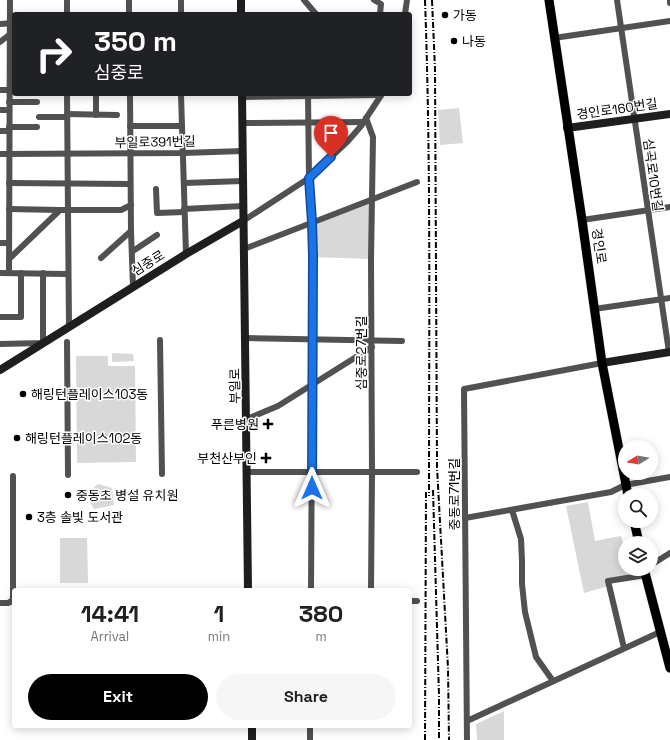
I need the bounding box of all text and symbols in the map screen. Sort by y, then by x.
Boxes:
place label: 가동 [453,7,477,24]
marker: 가동 [440,10,450,20]
text: 350 m [94,23,177,59]
icon: right [28,28,80,80]
place label: 나동 [462,33,486,50]
marker: 나동 [449,36,459,46]
text: 심중로 [94,61,144,84]
street label: 경인로160번길 [575,95,659,123]
pin [314,116,348,157]
icon: arrive [320,122,342,144]
street label: 부일로391번길 [114,133,196,151]
street label: 심곡로10번길 [639,137,667,213]
street label: 경인로 [588,227,610,265]
street label: 심중로 [128,246,168,280]
street label: 심중로27번길 [353,316,370,390]
street label: 부일로 [226,368,244,404]
place label: 해링턴플레이스103동 [31,386,148,403]
marker: 해링턴플레이스103동 [18,389,28,399]
place label: 푸른병원 [211,416,259,433]
marker: 푸른병원 [262,418,274,430]
place label: 해링턴플레이스102동 [25,430,142,447]
marker: 해링턴플레이스102동 [12,433,22,443]
north arrow [618,440,658,480]
map controls [618,440,658,576]
place label: 부천산부인 [197,450,257,467]
marker: 부천산부인 [260,452,272,464]
street label: 중동로71번길 [446,458,463,530]
position arrow [291,467,333,509]
place label: 중동초 병설 유치원 [76,487,178,504]
button: search [618,488,658,528]
marker: 중동초 병설 유치원 [63,490,73,500]
place label: 3층 솔빛 도서관 [37,509,123,526]
marker: 3층 솔빛 도서관 [24,512,34,522]
button: layers [618,536,658,576]
text: 14:41 [81,598,139,629]
text: 1 [214,598,224,629]
text: 380 [299,598,343,629]
text: Arrival [91,628,129,645]
text: min [208,628,230,645]
text: m [315,628,327,645]
button: Exit [28,674,208,720]
button: Share [216,674,396,720]

